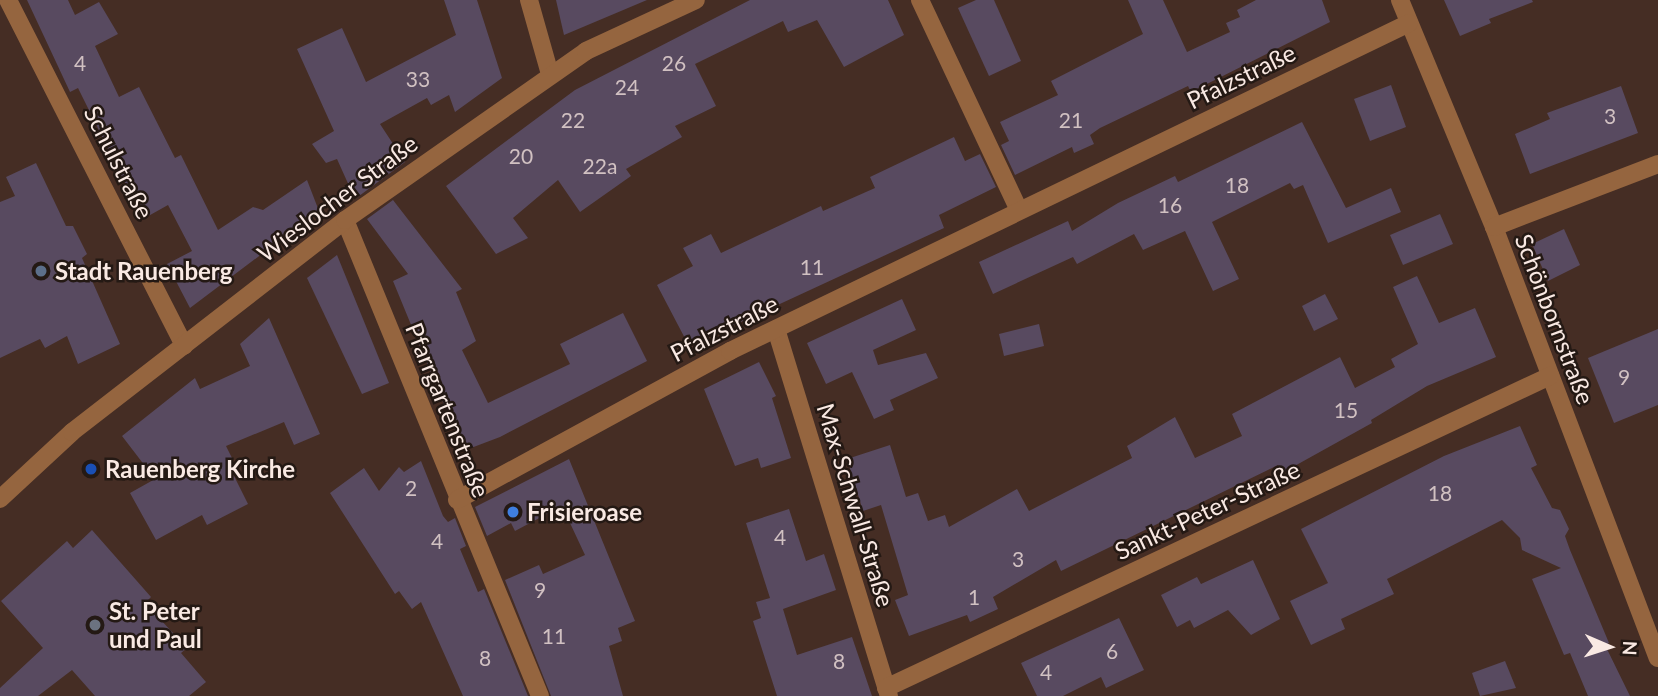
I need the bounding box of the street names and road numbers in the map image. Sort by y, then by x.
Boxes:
street label: Pfalzstraße [1182,37,1300,115]
street label: Schulstraße [78,101,160,223]
street label: Wieslocher Straße [251,128,423,268]
street label: Schönbornstraße [1509,230,1601,408]
street label: Pfalzstraße [665,289,783,367]
street label: Pfarrgartenstraße [400,319,496,501]
street label: Max-Schwall-Straße [811,400,901,610]
street label: Sankt-Peter-Straße [1110,455,1304,565]

